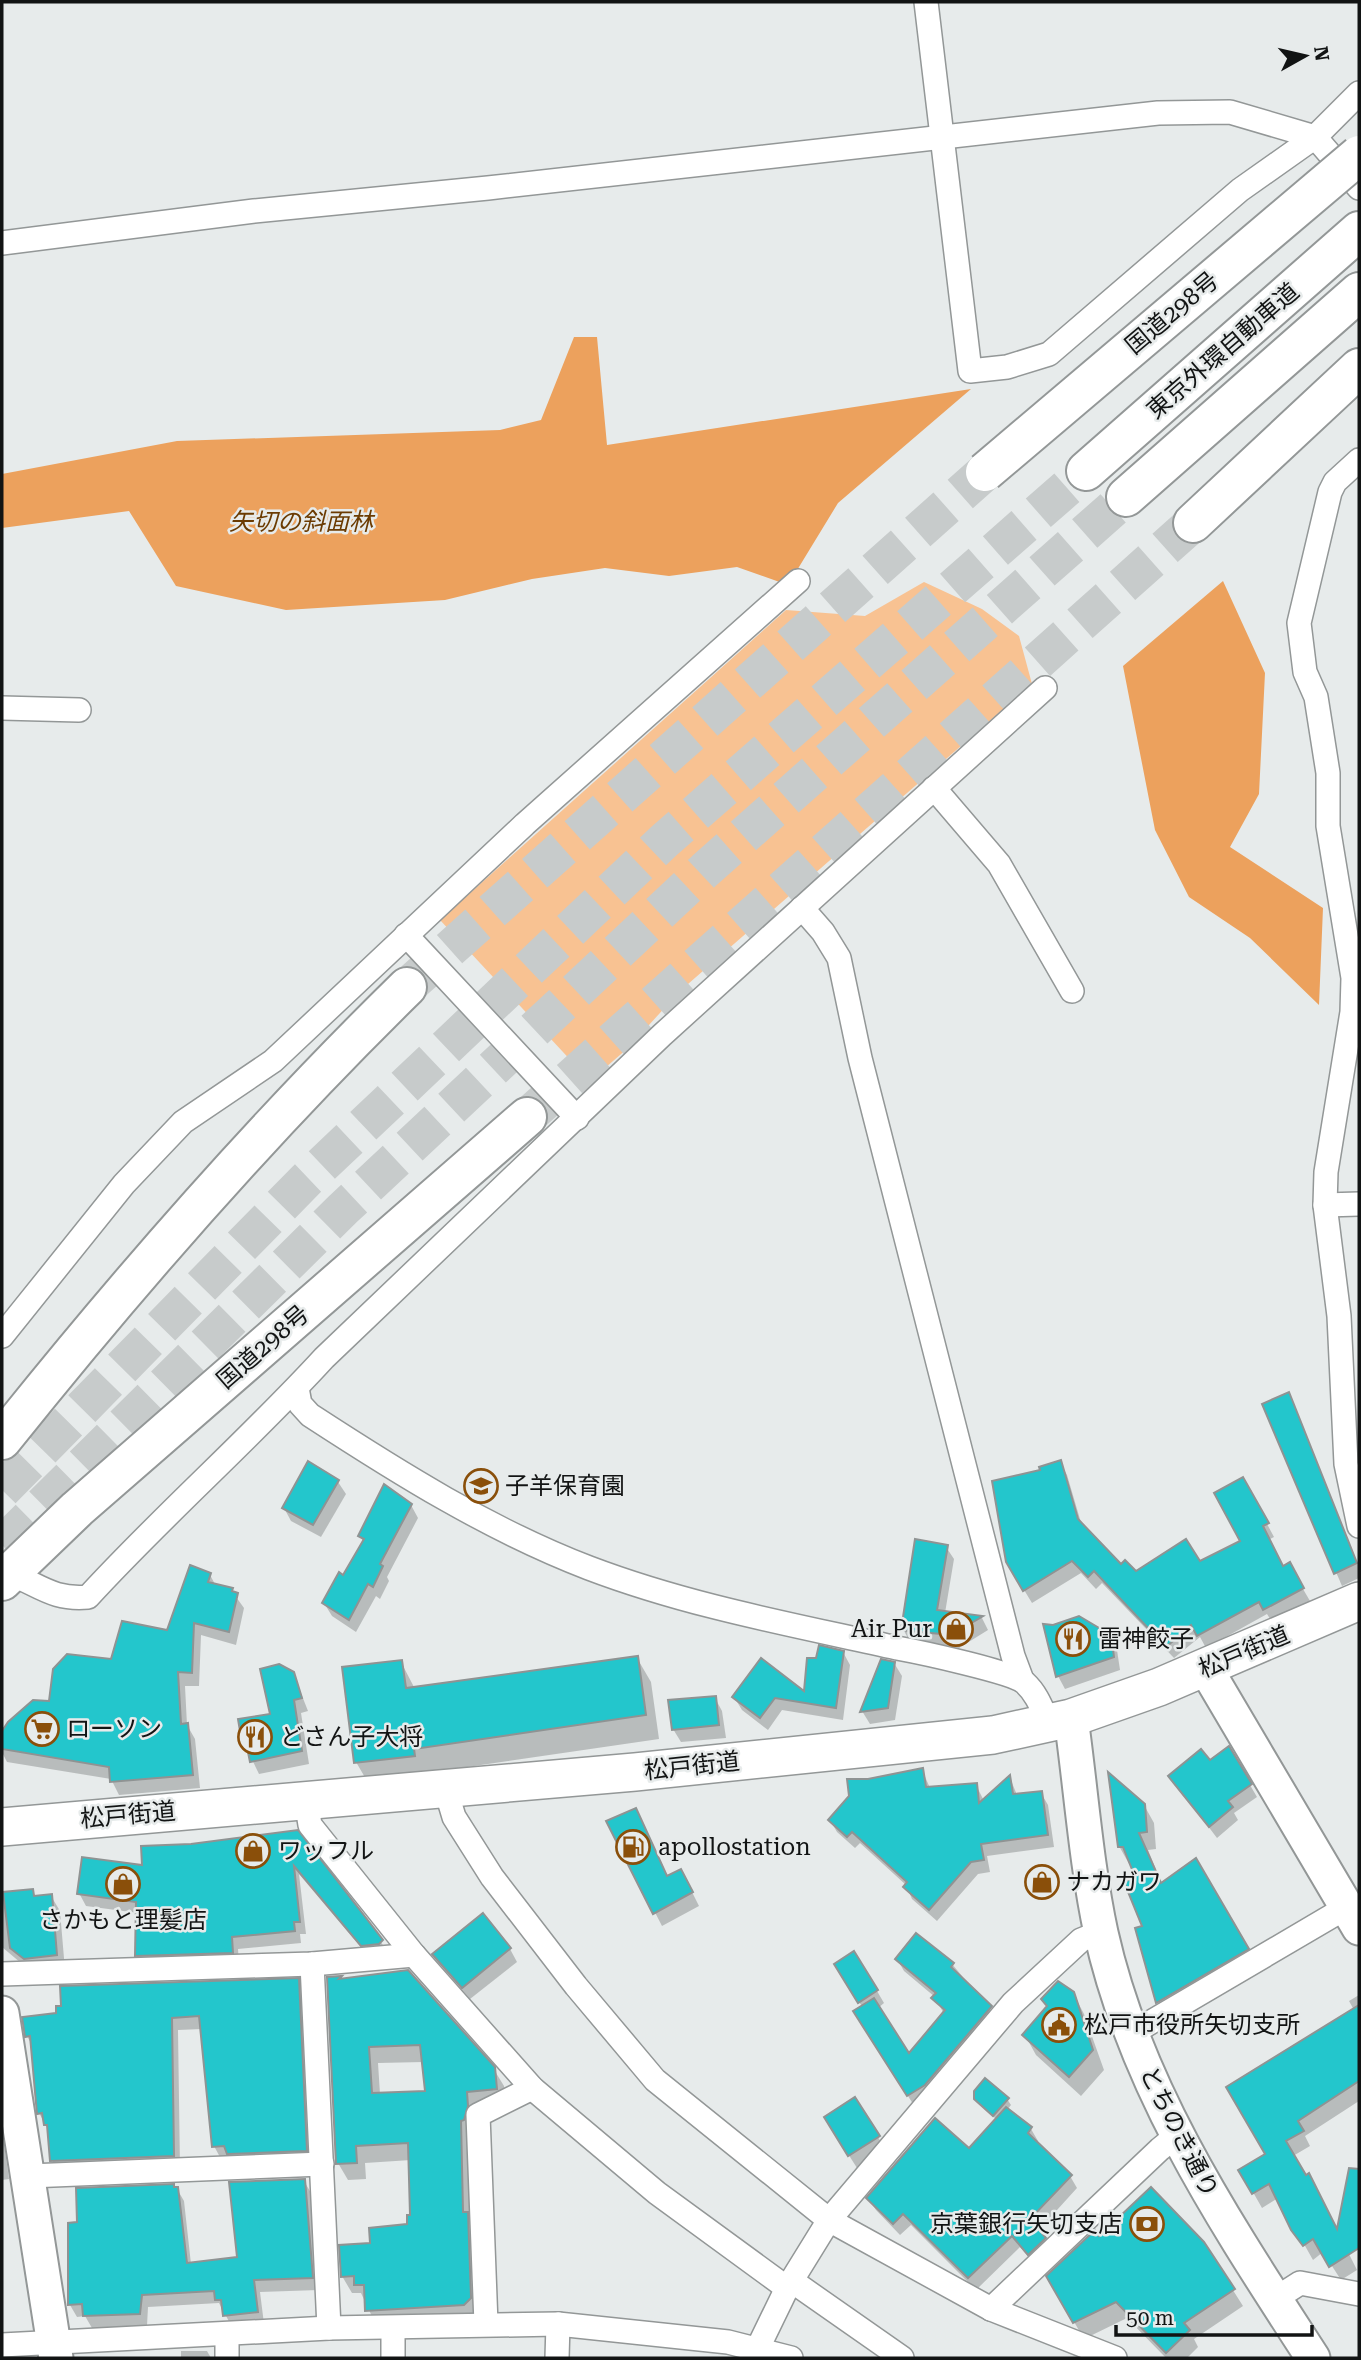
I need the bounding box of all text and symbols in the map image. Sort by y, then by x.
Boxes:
north arrow [1270,21,1340,91]
text: N [1309,45,1334,63]
street label: 国道298号 [1120,266,1224,360]
street label: 東京外環自動車道 [1141,277,1305,425]
park label: 矢切の斜面林 [229,508,376,536]
street label: 国道298号 [211,1300,315,1394]
school or university icon: 子羊保育園 [462,1467,500,1505]
place label: 子羊保育園 [505,1472,625,1500]
shop icon: Air Pur [937,1610,975,1648]
place label: Air Pur [851,1615,932,1643]
restaurant icon: 雷神餃子 [1054,1620,1092,1658]
street label: 松戸街道 [1194,1620,1294,1684]
place label: 雷神餃子 [1098,1625,1194,1653]
supermarket icon: ローソン [23,1710,61,1748]
place label: ローソン [66,1715,162,1743]
restaurant icon: どさん子大将 [236,1718,274,1756]
place label: どさん子大将 [280,1723,423,1751]
street label: 松戸街道 [643,1747,741,1785]
street label: 松戸街道 [79,1797,177,1833]
fuel station icon: apollostation [614,1828,652,1866]
shop icon: ワッフル [234,1832,272,1870]
place label: apollostation [658,1833,811,1861]
place label: ワッフル [278,1837,374,1865]
shop icon: ナカガワ [1023,1863,1061,1901]
shop icon: さかもと理髪店 [104,1865,142,1903]
place label: ナカガワ [1066,1868,1162,1896]
place label: さかもと理髪店 [39,1906,207,1934]
public building icon: 松戸市役所矢切支所 [1040,2006,1078,2044]
place label: 松戸市役所矢切支所 [1084,2011,1300,2039]
street label: とちのき通り [1134,2062,1224,2202]
bank icon: 京葉銀行矢切支店 [1128,2205,1166,2243]
place label: 京葉銀行矢切支店 [930,2210,1122,2238]
scale bar [1116,2294,1312,2338]
text: 50 m [1126,2306,1174,2330]

